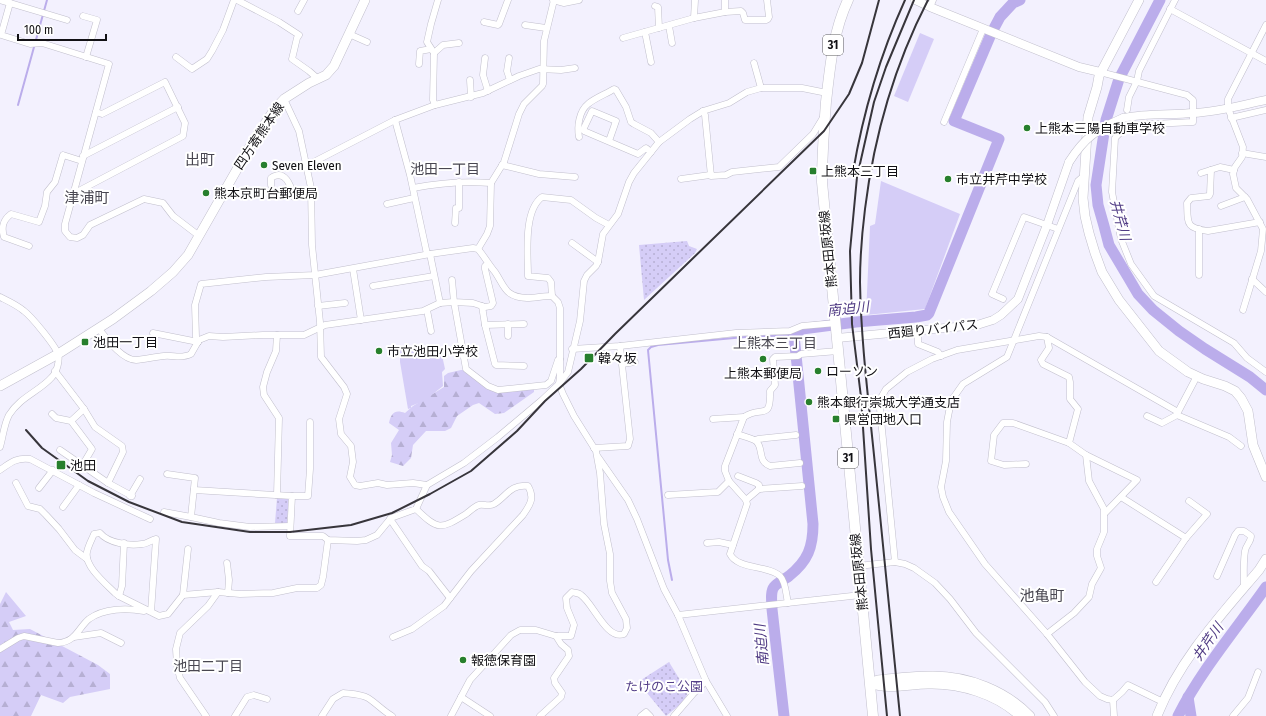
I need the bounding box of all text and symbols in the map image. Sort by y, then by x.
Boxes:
scale bar [18,16,106,42]
text: 100 m [24,23,53,37]
road number: 31 [823,35,843,55]
street label: 四方寄熊本線 [231,99,287,173]
place label: 上熊本三陽自動車学校 [1035,121,1165,136]
marker: 上熊本三陽自動車学校 [1022,123,1032,133]
district label: 出町 [185,151,215,169]
place label: Seven Eleven [272,158,342,173]
marker: Seven Eleven [259,160,269,170]
district label: 池田一丁目 [410,161,480,178]
place label: 上熊本三丁目 [821,164,899,179]
marker: 上熊本三丁目 [808,166,818,176]
place label: 市立井芹中学校 [956,172,1047,187]
marker: 市立井芹中学校 [943,174,953,184]
place label: 熊本京町台郵便局 [214,186,318,201]
marker: 熊本京町台郵便局 [201,188,211,198]
district label: 津浦町 [64,189,110,207]
water label: 井芹川 [1106,198,1134,244]
street label: 熊本田原坂線 [816,209,840,289]
water label: 南迫川 [826,298,872,320]
street label: 西廻りバイパス [887,317,979,341]
place label: 池田一丁目 [93,335,158,350]
district label: 上熊本三丁目 [733,335,817,352]
marker: 池田一丁目 [80,337,90,347]
place label: 市立池田小学校 [387,344,478,359]
marker: 市立池田小学校 [374,346,384,356]
place label: 韓々坂 [598,351,637,366]
marker: 韓々坂 [583,352,595,364]
marker: 上熊本郵便局 [758,354,768,364]
place label: ローソン [826,364,878,379]
place label: 上熊本郵便局 [724,366,802,381]
marker: ローソン [813,366,823,376]
place label: 熊本銀行崇城大学通支店 [817,395,960,410]
marker: 熊本銀行崇城大学通支店 [804,397,814,407]
place label: 県営団地入口 [844,412,922,427]
marker: 県営団地入口 [831,414,841,424]
road number: 31 [838,448,858,468]
place label: 池田 [70,458,96,473]
marker: 池田 [55,459,67,471]
street label: 熊本田原坂線 [847,532,871,612]
district label: 池亀町 [1019,587,1065,605]
water label: 井芹川 [1189,618,1228,664]
water label: 南迫川 [752,621,772,667]
place label: 報徳保育園 [471,653,536,668]
marker: 報徳保育園 [458,655,468,665]
district label: 池田二丁目 [173,658,243,675]
park label: たけのこ公園 [625,679,703,694]

